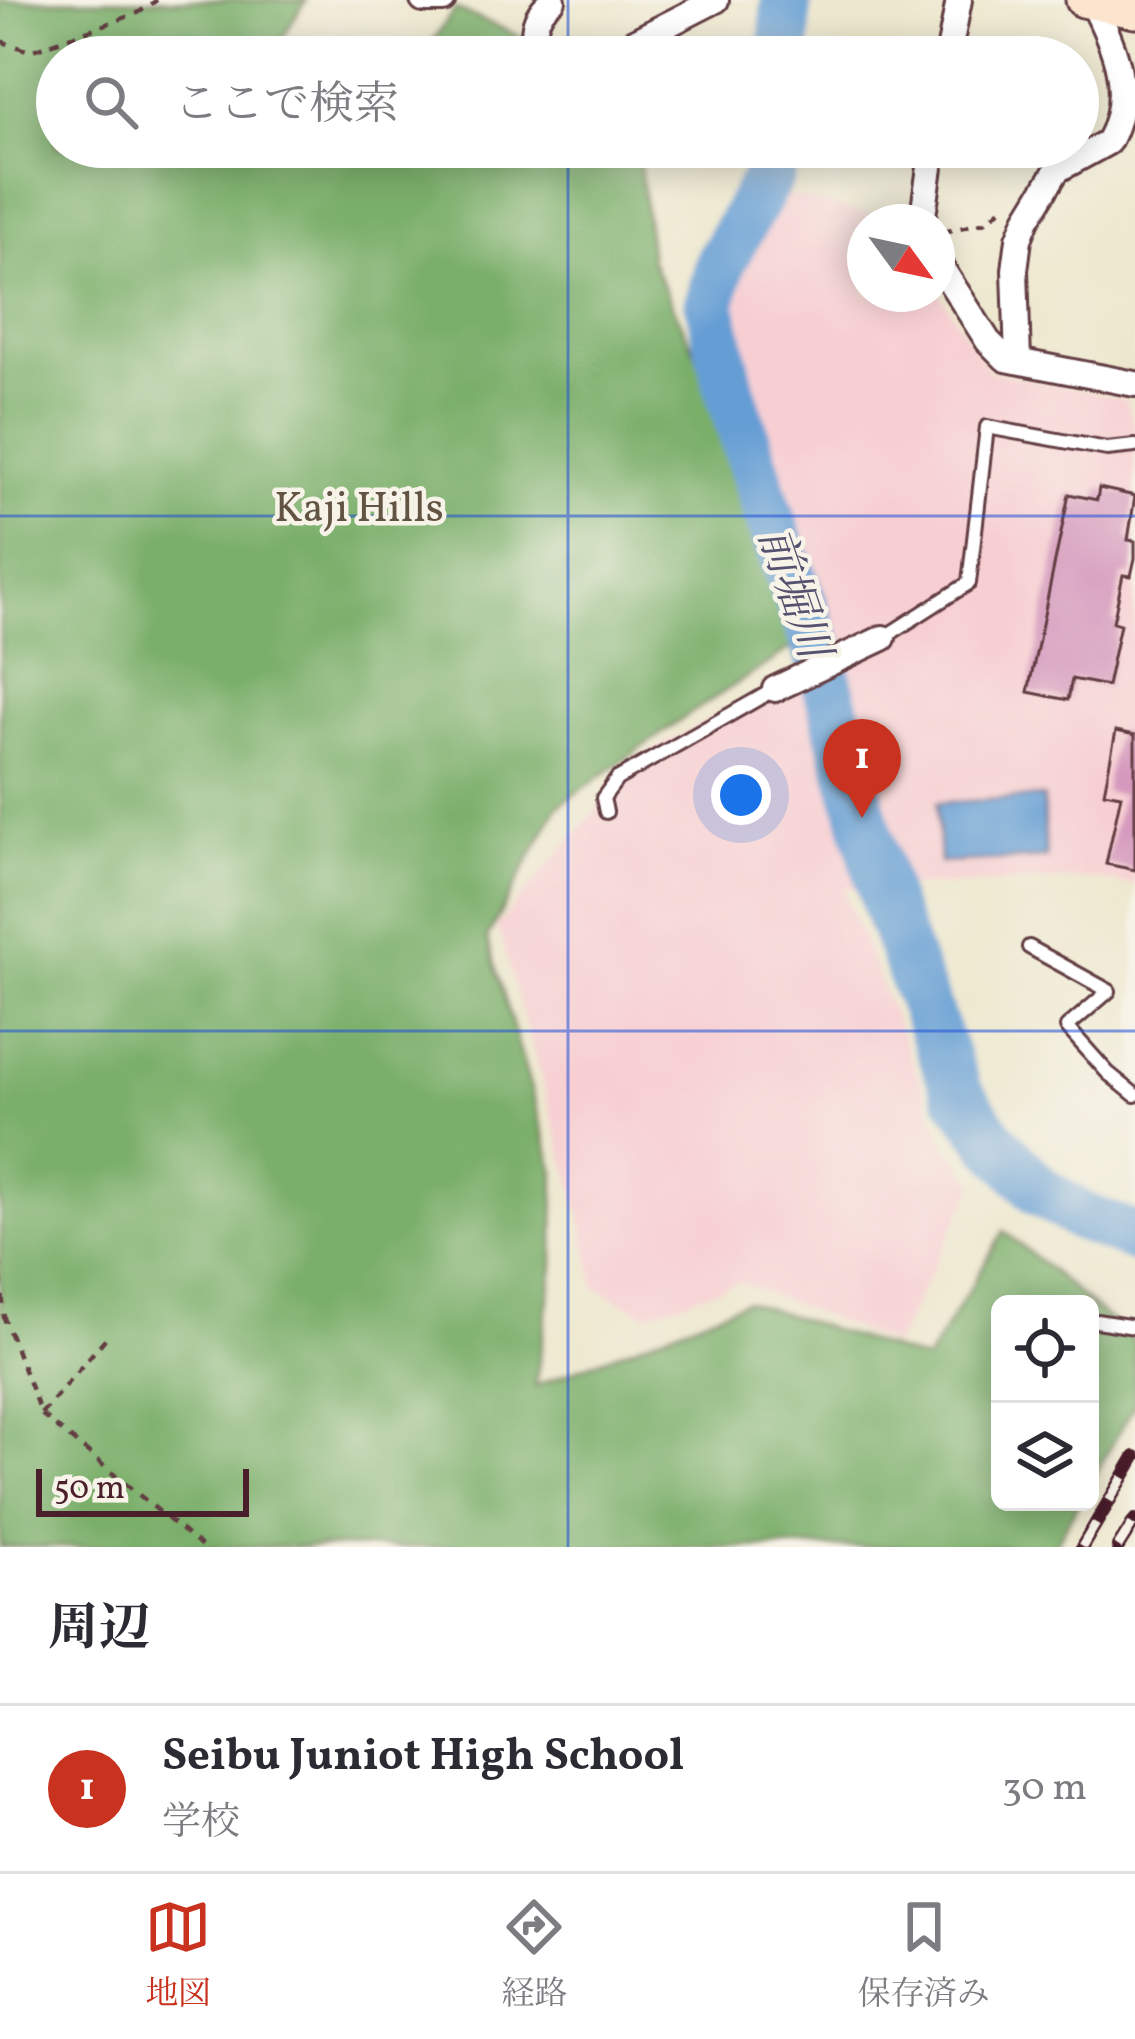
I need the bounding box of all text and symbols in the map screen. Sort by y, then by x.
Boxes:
search box [36,36,1099,168]
icon: search [78,69,144,135]
text: ここで検索 [174,75,399,138]
north arrow [847,204,955,312]
park label: Kaji Hills [274,481,444,540]
water label: 前堀川 [740,519,845,672]
pin: 1 [823,719,901,818]
your location [711,765,771,825]
map controls [991,1295,1099,1511]
button: locate [991,1295,1099,1403]
button: layers [991,1403,1099,1511]
scale bar [36,1463,249,1516]
text: 50 m [54,1467,125,1513]
text: 周辺 [48,1595,150,1666]
text: Seibu Juniot High School [162,1726,684,1789]
text: 1 [79,1762,95,1816]
text: 30 m [1002,1762,1087,1816]
text: 学校 [162,1797,240,1851]
tab: 地図 [145,1894,211,2019]
tab: 経路 [501,1894,567,2019]
tab: 保存済み [858,1894,990,2019]

